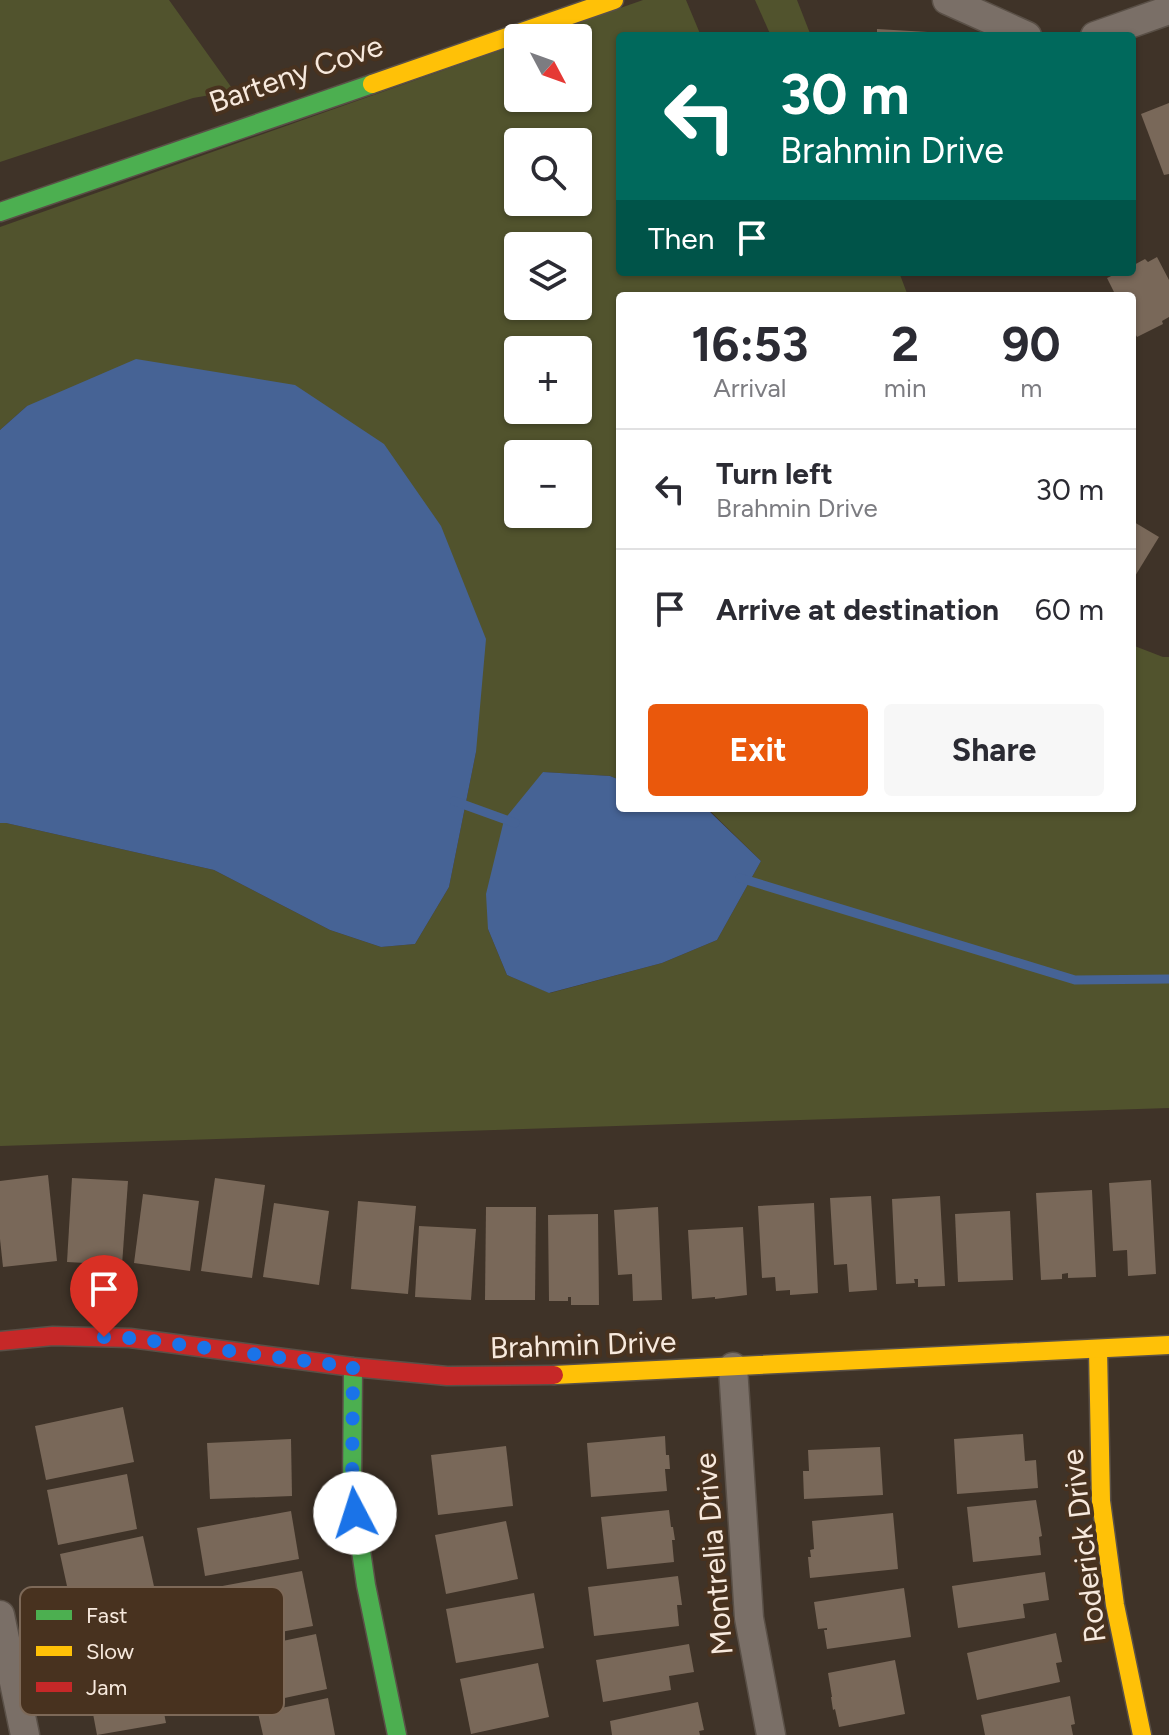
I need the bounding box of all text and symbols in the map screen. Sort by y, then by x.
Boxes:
north arrow [504,24,592,112]
map controls [504,24,592,528]
street label: Barteny Cove [204,27,388,121]
text: 30 m [780,61,910,128]
icon: left [648,64,752,168]
button: search [504,128,592,216]
text: Brahmin Drive [780,129,1004,172]
icon: arrive [730,216,774,260]
text: Then [648,220,714,257]
button: layers [504,232,592,320]
text: 16:53 [691,315,808,373]
text: 2 [891,315,919,373]
text: 90 [1002,315,1061,373]
button: + [504,336,592,424]
text: Arrival [713,372,787,404]
text: min [884,372,926,404]
text: m [1020,372,1042,404]
button: − [504,440,592,528]
text: Turn left [716,455,833,492]
icon: left [648,467,692,511]
text: 30 m [1036,471,1104,508]
text: Brahmin Drive [716,492,878,524]
icon: arrive [648,587,692,631]
text: Arrive at destination [716,591,999,628]
text: 60 m [1035,591,1104,628]
button: Exit [648,704,868,796]
button: Share [884,704,1104,796]
pin [70,1255,138,1337]
icon: arrive [82,1267,126,1311]
street label: Brahmin Drive [489,1323,677,1366]
street label: Roderick Drive [1053,1447,1114,1645]
street label: Montrelia Drive [686,1451,741,1657]
position arrow [313,1471,397,1555]
legend [20,1587,284,1715]
text: Fast [86,1602,128,1629]
text: Slow [86,1638,135,1665]
text: Jam [86,1674,127,1701]

